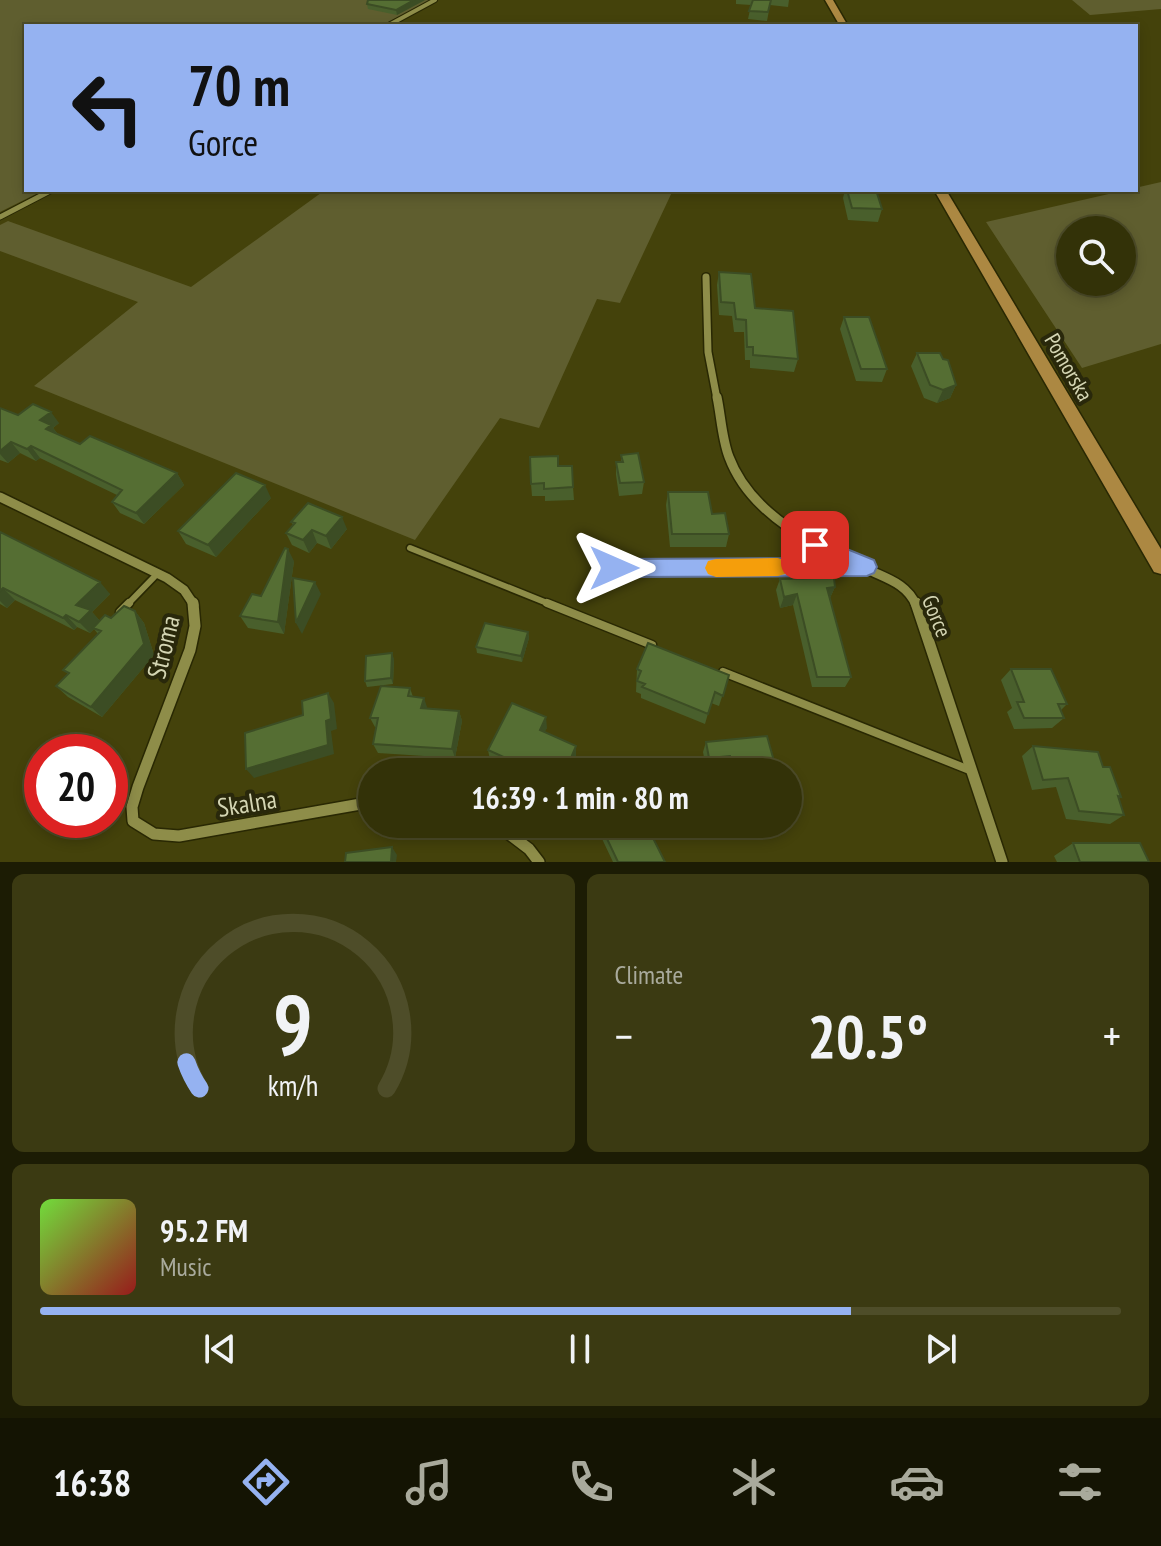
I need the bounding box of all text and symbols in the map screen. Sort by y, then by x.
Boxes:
text: 70 m [188,49,290,121]
icon: left [56,56,160,160]
text: Gorce [188,119,258,166]
map controls [1056,216,1136,296]
button: search [1056,216,1136,296]
street label: Pomorska [1039,328,1099,406]
pin [781,511,849,579]
icon: arrive [793,523,837,567]
position arrow [572,526,656,610]
street label: Gorce [916,591,958,641]
street label: Stroma [139,612,187,682]
speed limit sign: 20 [24,734,128,838]
text: 16:39 · 1 min · 80 m [471,778,689,817]
street label: Skalna [215,782,279,824]
text: Climate [615,958,683,991]
text: 9 [273,970,313,1078]
text: 20.5° [807,997,928,1075]
text: − [615,1007,633,1064]
text: + [1103,1007,1121,1064]
text: km/h [268,1067,319,1104]
text: 95.2 FM [160,1211,248,1250]
text: Music [160,1250,212,1283]
icon: previous [198,1327,242,1371]
icon: pause [558,1327,602,1371]
icon: next [919,1327,963,1371]
icon: directions [238,1454,294,1510]
icon: music [401,1454,457,1510]
icon: phone [563,1454,619,1510]
icon: climate [726,1454,782,1510]
icon: car [889,1454,945,1510]
icon: filters [1052,1454,1108,1510]
text: 16:38 [53,1459,131,1506]

